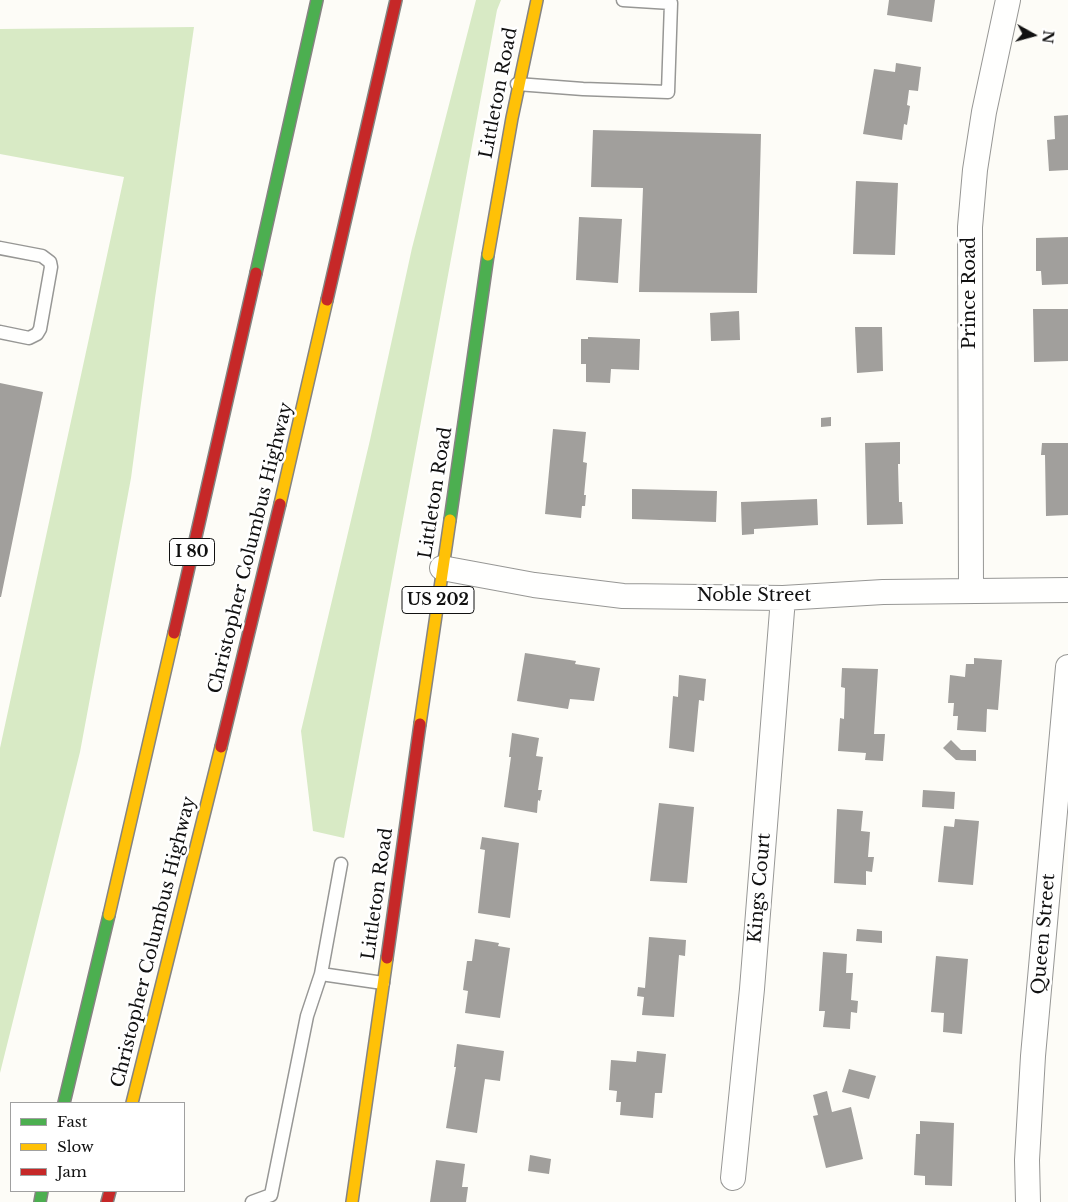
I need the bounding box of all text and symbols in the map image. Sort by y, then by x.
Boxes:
north arrow [1008,10,1058,60]
street label: Littleton Road [476,26,522,160]
text: N [1038,29,1058,44]
street label: Prince Road [959,237,981,349]
street label: Christopher Columbus Highway [204,400,298,696]
street label: Littleton Road [415,426,457,560]
road number: I 80 [170,538,214,566]
street label: Noble Street [697,585,811,607]
road number: US 202 [402,586,474,614]
street label: Christopher Columbus Highway [107,794,201,1090]
street label: Littleton Road [358,827,398,961]
street label: Kings Court [744,832,776,944]
street label: Queen Street [1028,873,1060,995]
legend [10,1102,185,1192]
text: Fast [57,1112,87,1131]
text: Slow [57,1137,94,1156]
text: Jam [57,1162,87,1181]

